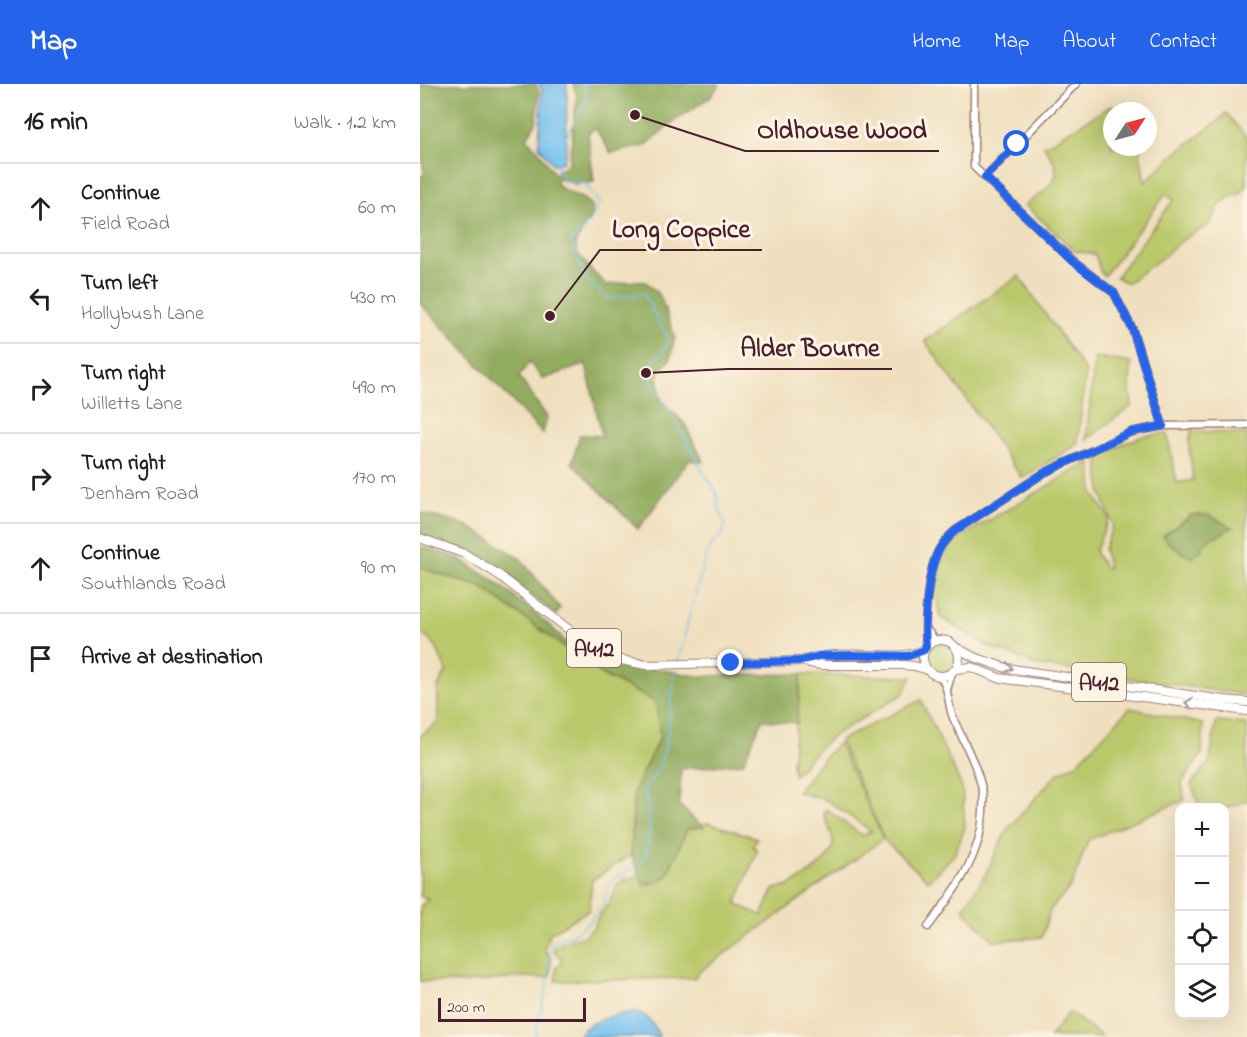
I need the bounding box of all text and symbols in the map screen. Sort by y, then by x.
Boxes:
text: Map [30,22,77,63]
text: Home [912,27,961,57]
text: Map [994,27,1029,57]
text: About [1062,27,1116,57]
text: Contact [1149,27,1217,57]
north arrow [1103,102,1157,156]
text: 16 min [24,104,88,142]
callout: Oldhouse Wood [745,107,939,151]
text: Walk · 1.2 km [294,109,396,138]
text: Oldhouse Wood [757,113,927,151]
route start [1003,130,1029,156]
text: Continue [81,178,160,210]
icon: ahead [24,192,57,225]
text: 60 m [358,194,396,223]
callout: Long Coppice [600,206,762,250]
text: Field Road [81,210,170,239]
text: Long Coppice [612,212,751,251]
text: Turn left [81,268,158,300]
icon: left [24,282,57,315]
text: 430 m [350,284,396,313]
text: Hollybush Lane [81,300,204,329]
callout: Alder Bourne [728,325,892,369]
text: Alder Bourne [740,331,881,369]
text: Turn right [81,358,166,390]
icon: right [24,372,57,405]
text: 490 m [353,374,396,403]
text: Willetts Lane [81,390,182,419]
text: Turn right [81,448,166,480]
icon: right [24,462,57,495]
text: 170 m [352,464,396,493]
text: Denham Road [81,480,199,509]
text: Continue [81,538,160,570]
icon: ahead [24,552,57,585]
text: 90 m [361,554,396,583]
text: Southlands Road [81,570,226,599]
road number: A412 [567,629,621,667]
icon: arrive [24,642,57,675]
text: Arrive at destination [81,642,263,674]
route end [717,649,743,675]
one-way arrow [1004,661,1014,674]
road number: A412 [1072,663,1126,701]
one-way arrow [1184,698,1194,710]
map controls [1175,803,1229,1019]
button: + [1175,803,1229,857]
button: − [1175,857,1229,911]
button: locate [1175,911,1229,965]
button: layers [1175,965,1229,1019]
scale bar [438,995,586,1022]
text: 200 m [447,996,485,1020]

